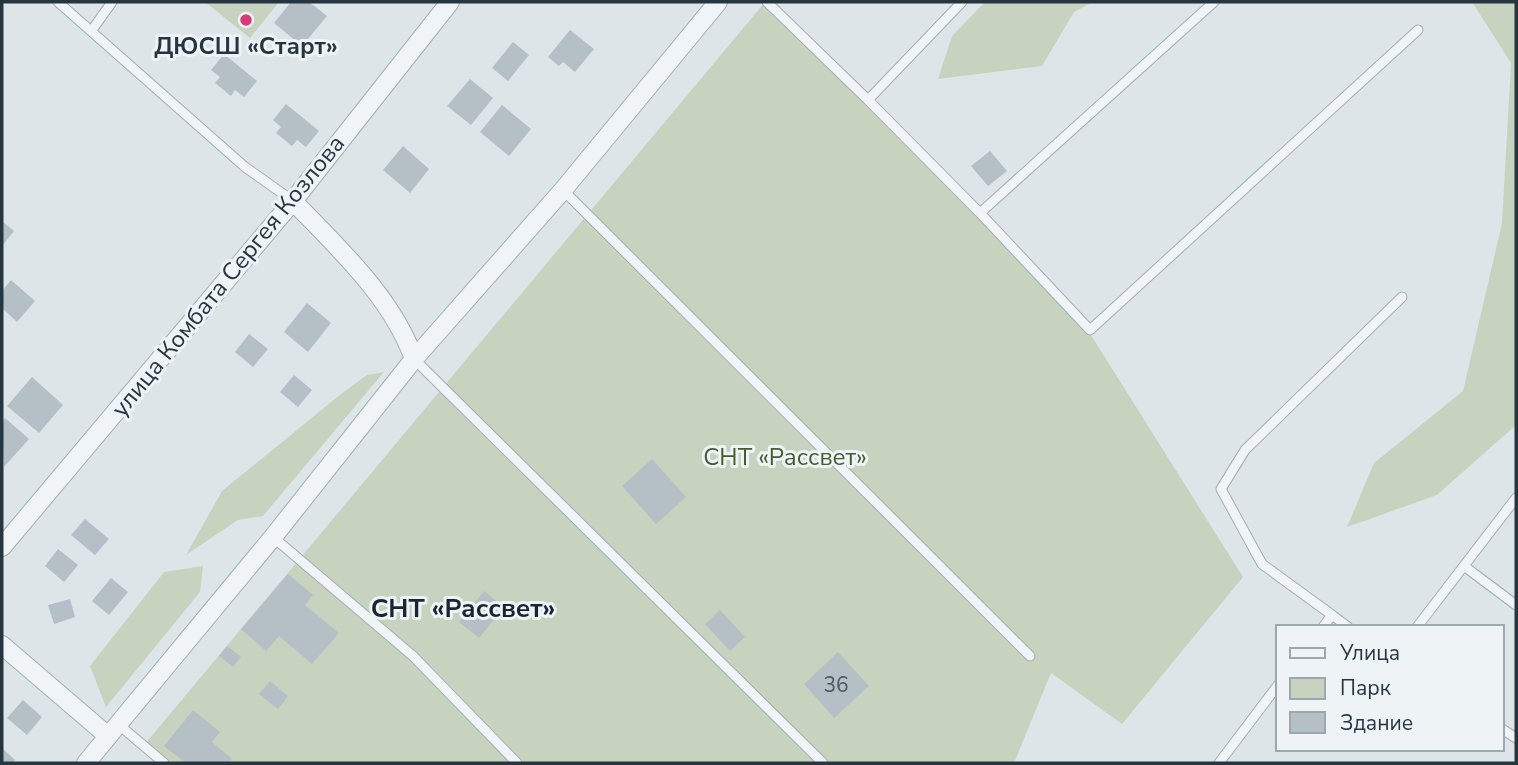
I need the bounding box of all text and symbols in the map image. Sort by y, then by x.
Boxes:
marker: ДЮСШ «Старт» [238,12,254,28]
place label: ДЮСШ «Старт» [154,30,338,62]
street label: улица Комбата Сергея Козлова [104,128,352,424]
park label: СНТ «Рассвет» [703,441,867,473]
district label: СНТ «Рассвет» [371,591,555,626]
legend [1276,625,1504,751]
text: Улица [1339,639,1400,667]
house number: 36 [823,671,849,699]
text: Парк [1340,674,1392,702]
text: Здание [1340,709,1413,737]

